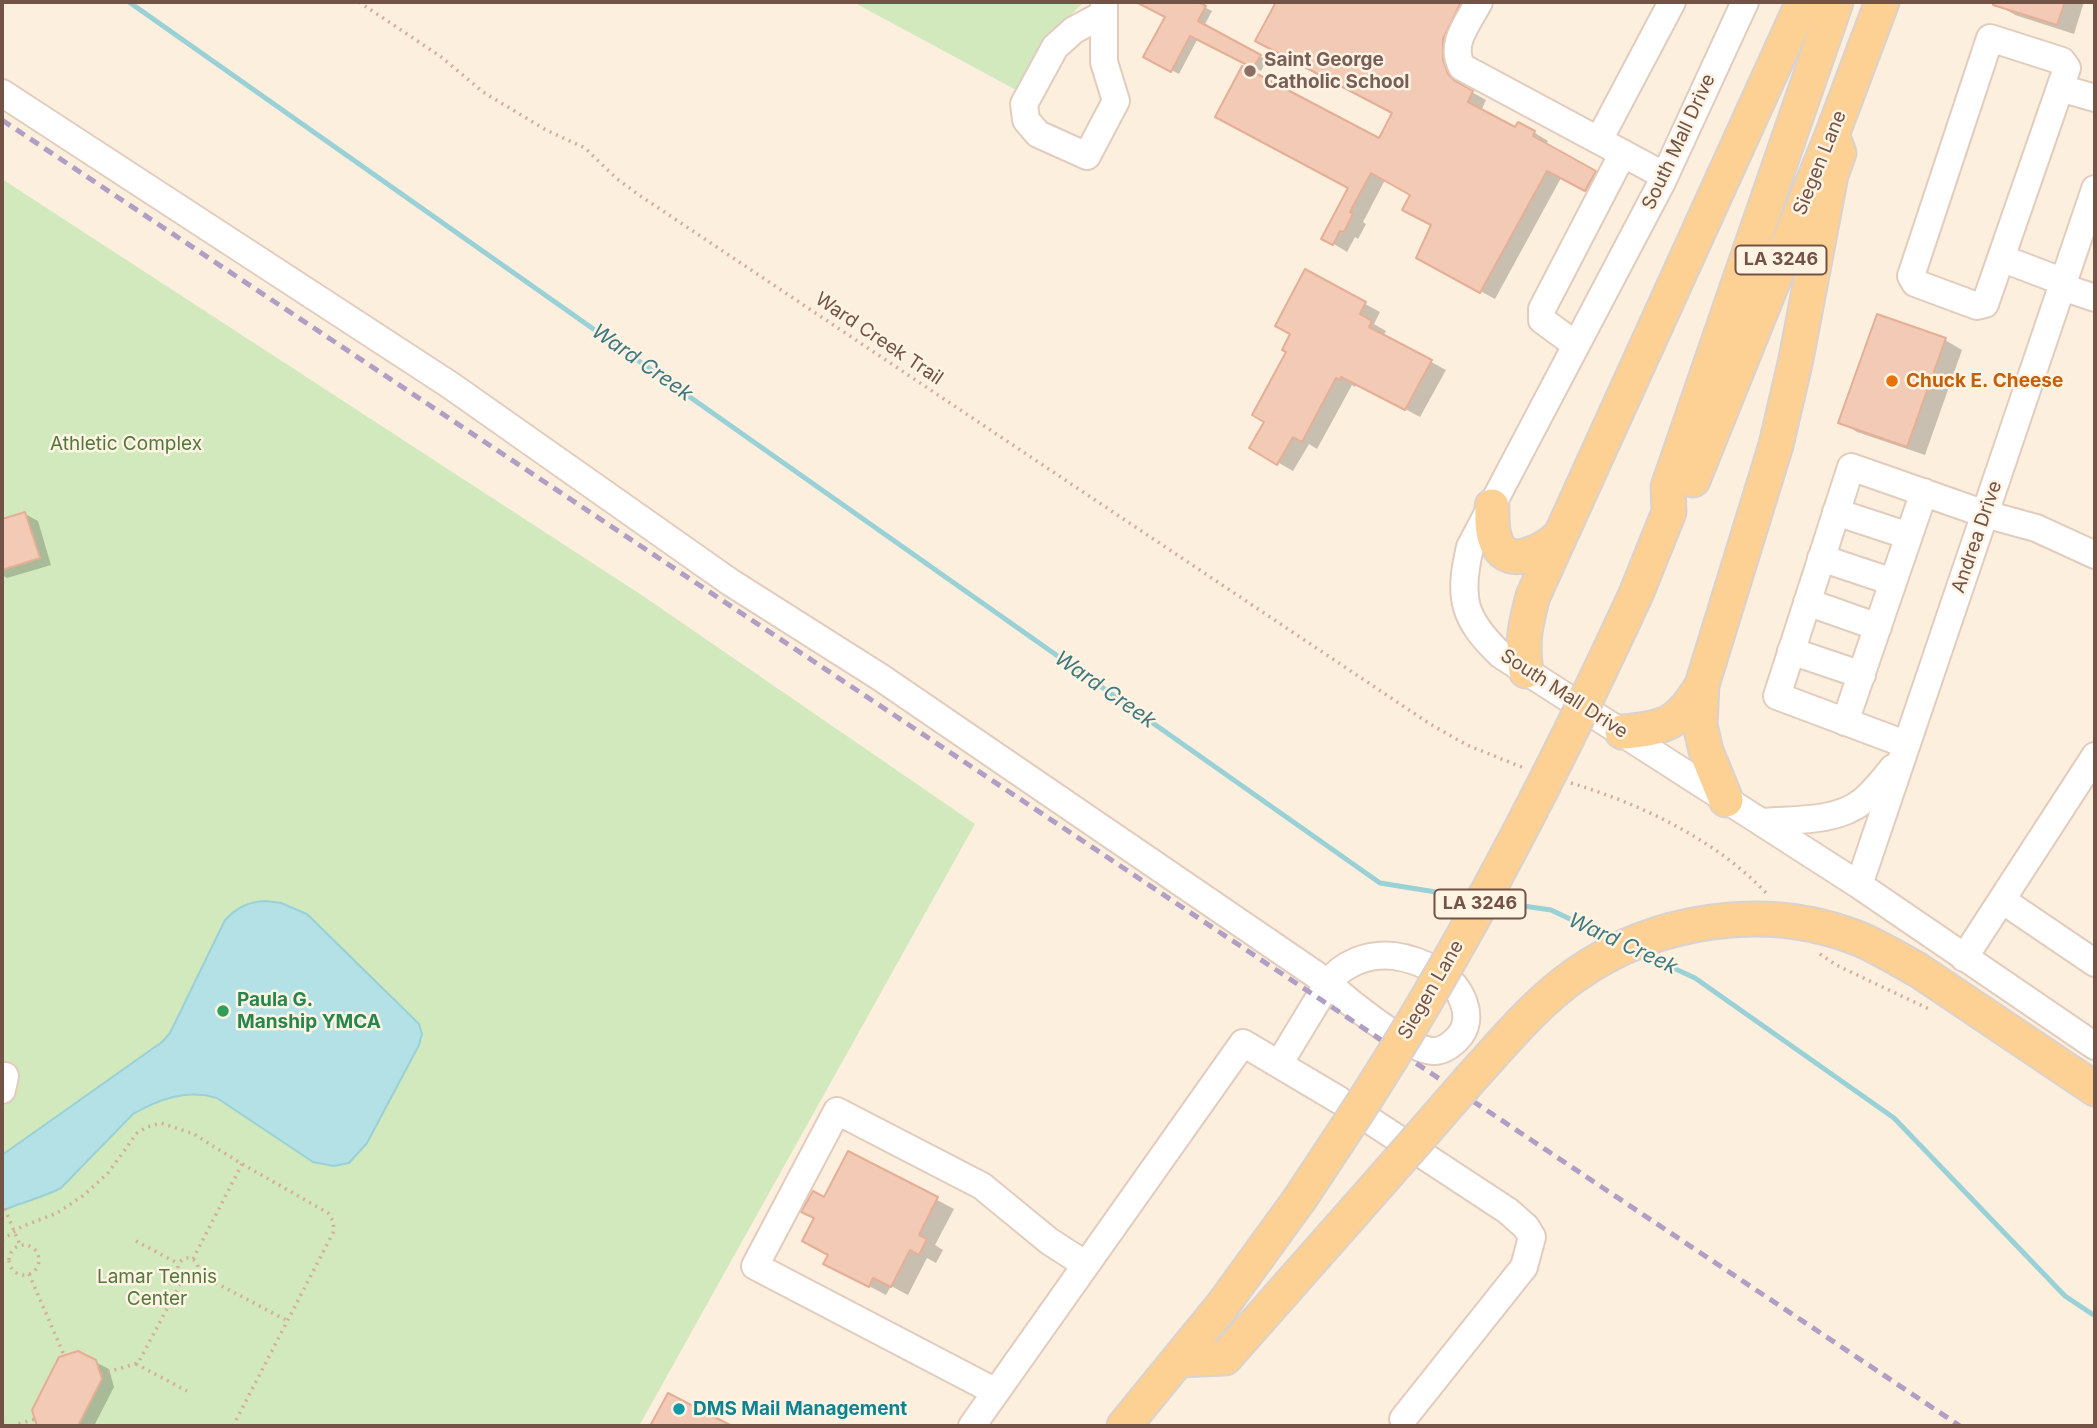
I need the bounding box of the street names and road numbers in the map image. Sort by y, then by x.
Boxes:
street label: South Mall Drive [1638,71,1720,213]
street label: Siegen Lane [1789,107,1851,219]
road number: LA 3246 [1736,246,1826,274]
street label: Ward Creek Trail [811,288,947,390]
street label: Andrea Drive [1947,478,2007,596]
street label: South Mall Drive [1496,644,1632,744]
road number: LA 3246 [1434,890,1526,918]
street label: Siegen Lane [1393,936,1469,1044]

